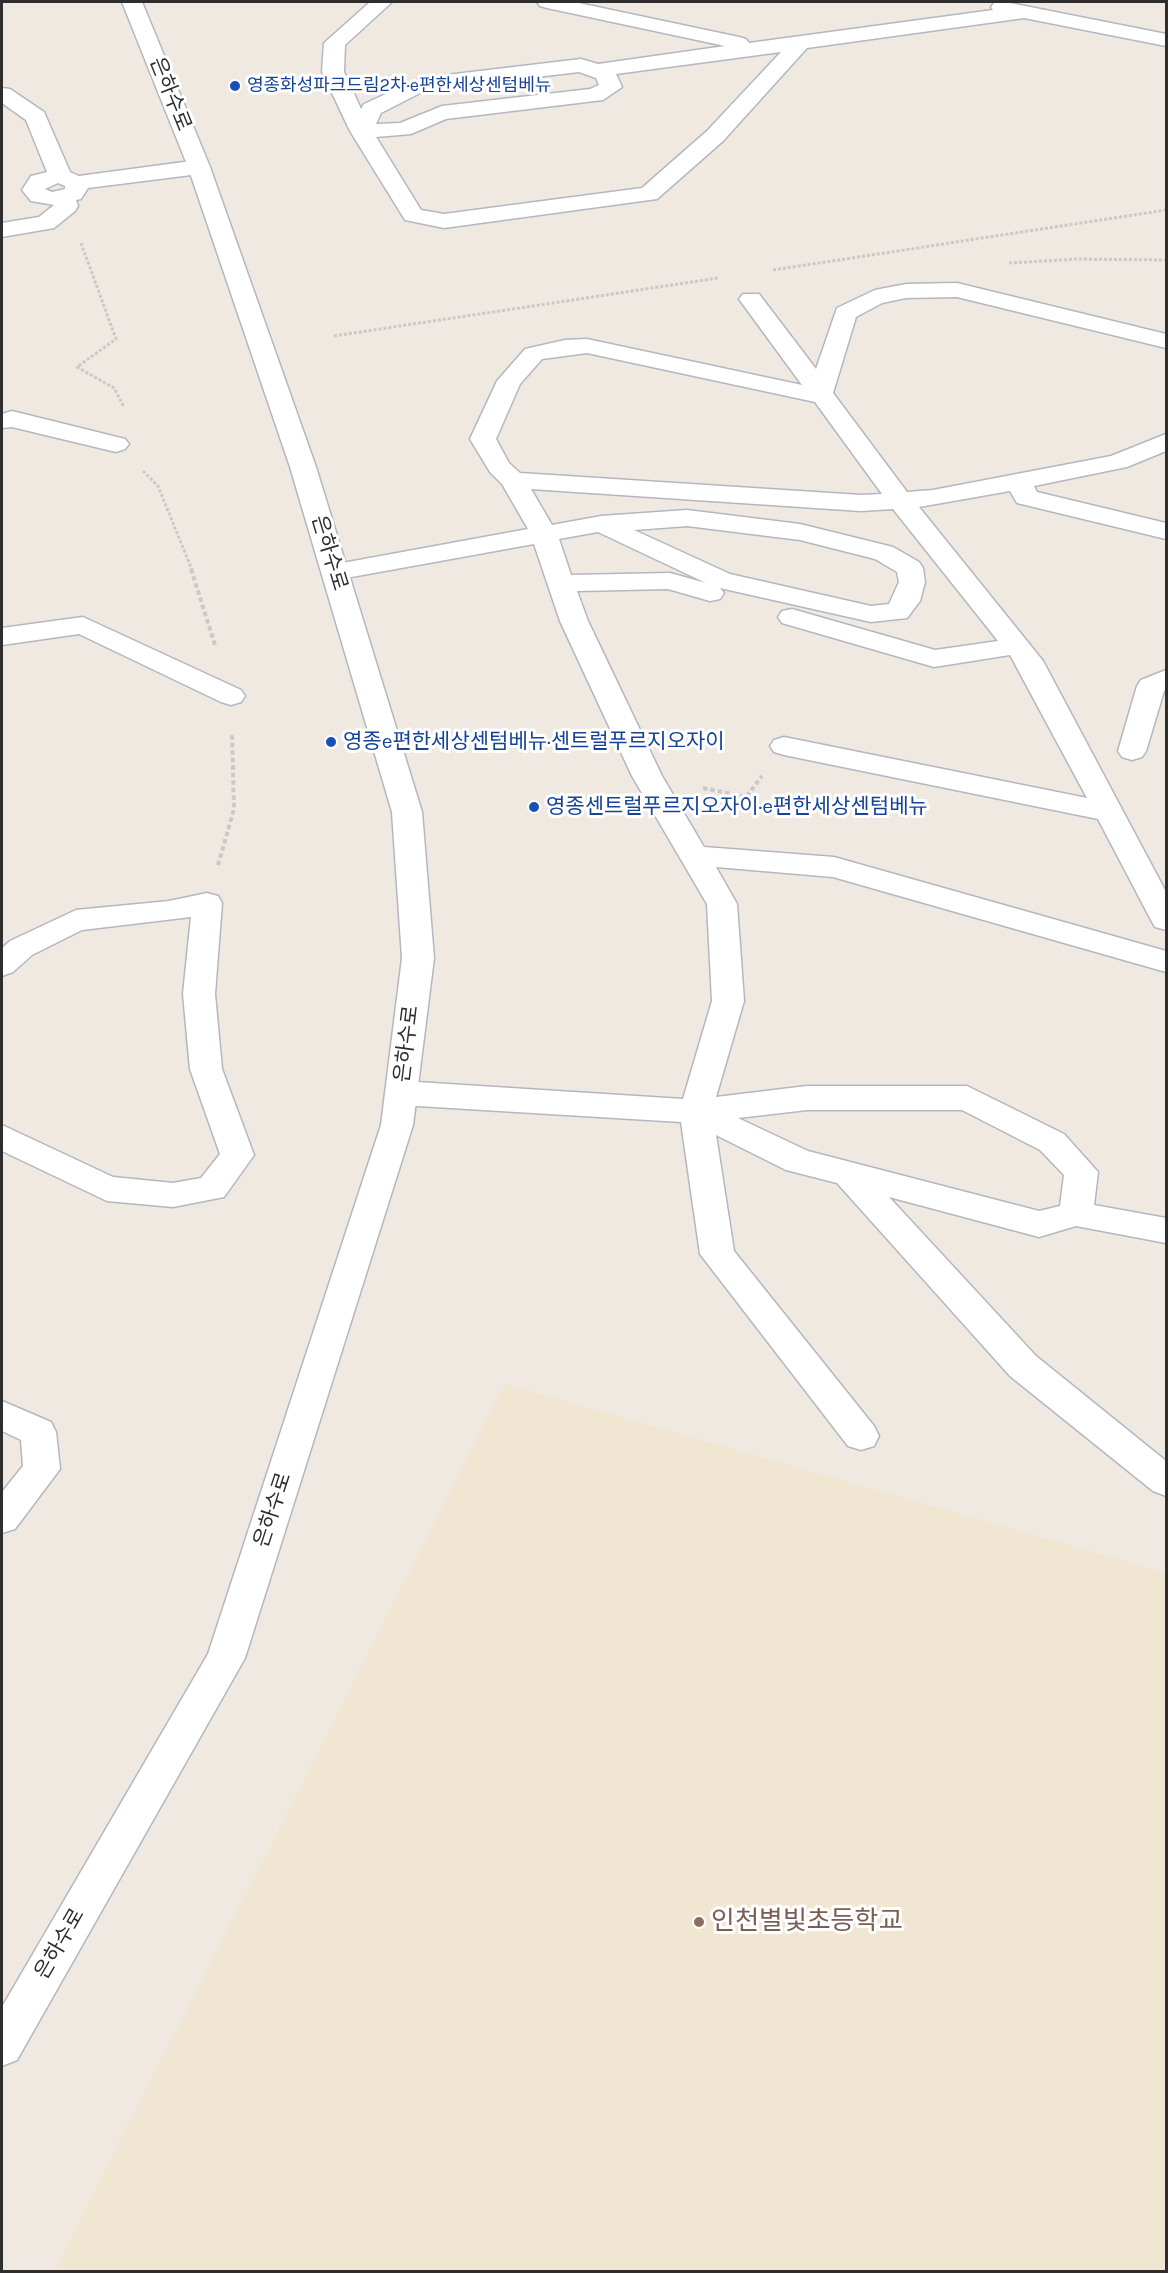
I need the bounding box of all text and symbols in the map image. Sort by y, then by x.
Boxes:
street label: 은하수로 [144,53,196,135]
place label: 영종화성파크드림2차·e편한세상센텀베뉴 [247,75,551,97]
marker: 영종화성파크드림2차·e편한세상센텀베뉴 [228,79,242,93]
street label: 은하수로 [306,512,352,594]
place label: 영종e편한세상센텀베뉴·센트럴푸르지오자이 [343,729,725,755]
marker: 영종e편한세상센텀베뉴·센트럴푸르지오자이 [324,735,338,749]
place label: 영종센트럴푸르지오자이·e편한세상센텀베뉴 [546,794,928,820]
marker: 영종센트럴푸르지오자이·e편한세상센텀베뉴 [527,800,541,814]
street label: 은하수로 [390,1004,424,1084]
street label: 은하수로 [249,1469,297,1551]
street label: 은하수로 [30,1904,90,1984]
place label: 인천별빛초등학교 [711,1906,902,1938]
marker: 인천별빛초등학교 [692,1915,706,1929]

